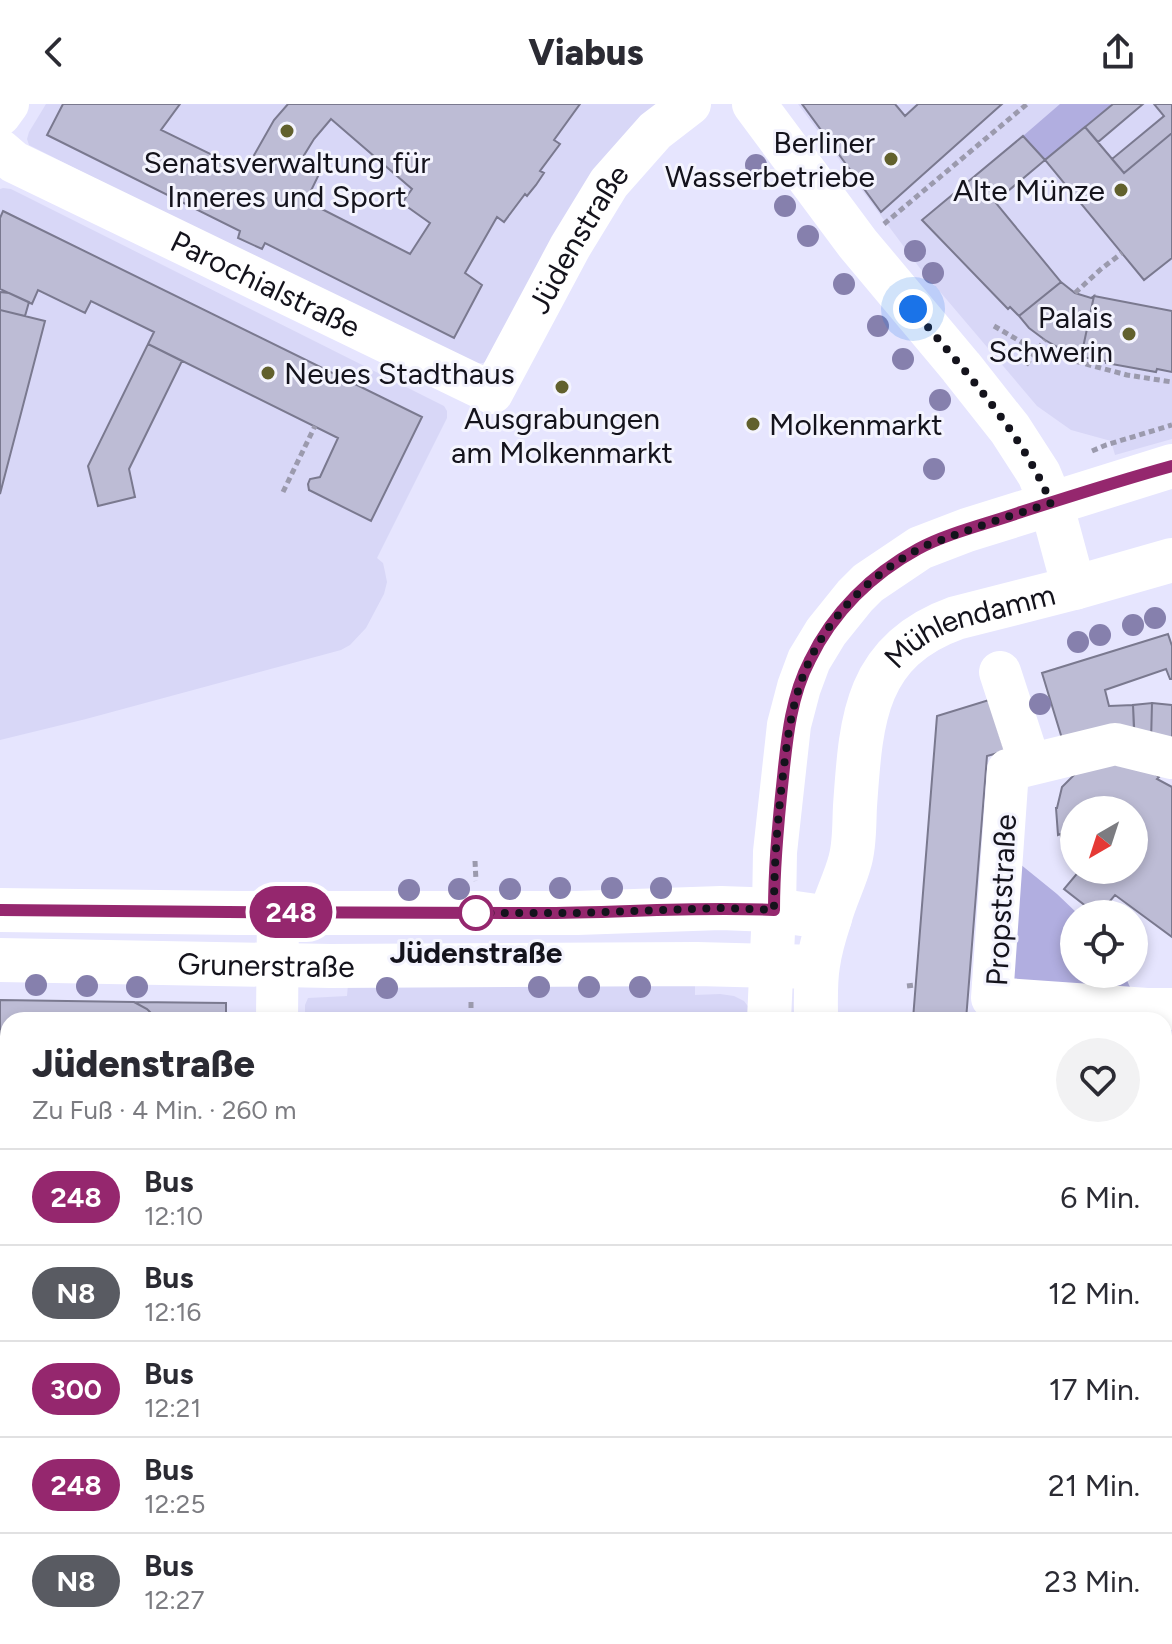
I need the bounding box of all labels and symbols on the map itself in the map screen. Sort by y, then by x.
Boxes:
marker: Senatsverwaltung für Inneres und Sport [278,122,296,140]
place label: Berliner Wasserbetriebe [665,124,875,195]
place label: Senatsverwaltung für Inneres und Sport [144,144,430,215]
marker: Berliner Wasserbetriebe [882,150,900,168]
street label: Jüdenstraße [520,156,636,320]
place label: Alte Münze [953,172,1105,209]
marker: Alte Münze [1112,181,1130,199]
street label: Parochialstraße [165,222,366,345]
your location [893,289,933,329]
place label: Palais Schwerin [988,299,1113,370]
marker: Palais Schwerin [1120,325,1138,343]
place label: Neues Stadthaus [284,355,515,392]
marker: Neues Stadthaus [259,364,277,382]
marker: Ausgrabungen am Molkenmarkt [553,378,571,396]
place label: Ausgrabungen am Molkenmarkt [451,400,673,471]
place label: Molkenmarkt [769,406,943,443]
marker: Molkenmarkt [744,415,762,433]
street label: Mühlendamm [876,575,1059,675]
north arrow [1060,796,1148,884]
street label: Propststraße [978,813,1024,987]
line badge: 248 [245,886,337,938]
marker: Jüdenstraße [459,896,493,930]
place label: Jüdenstraße [390,934,563,971]
street label: Grunerstraße [177,945,355,985]

